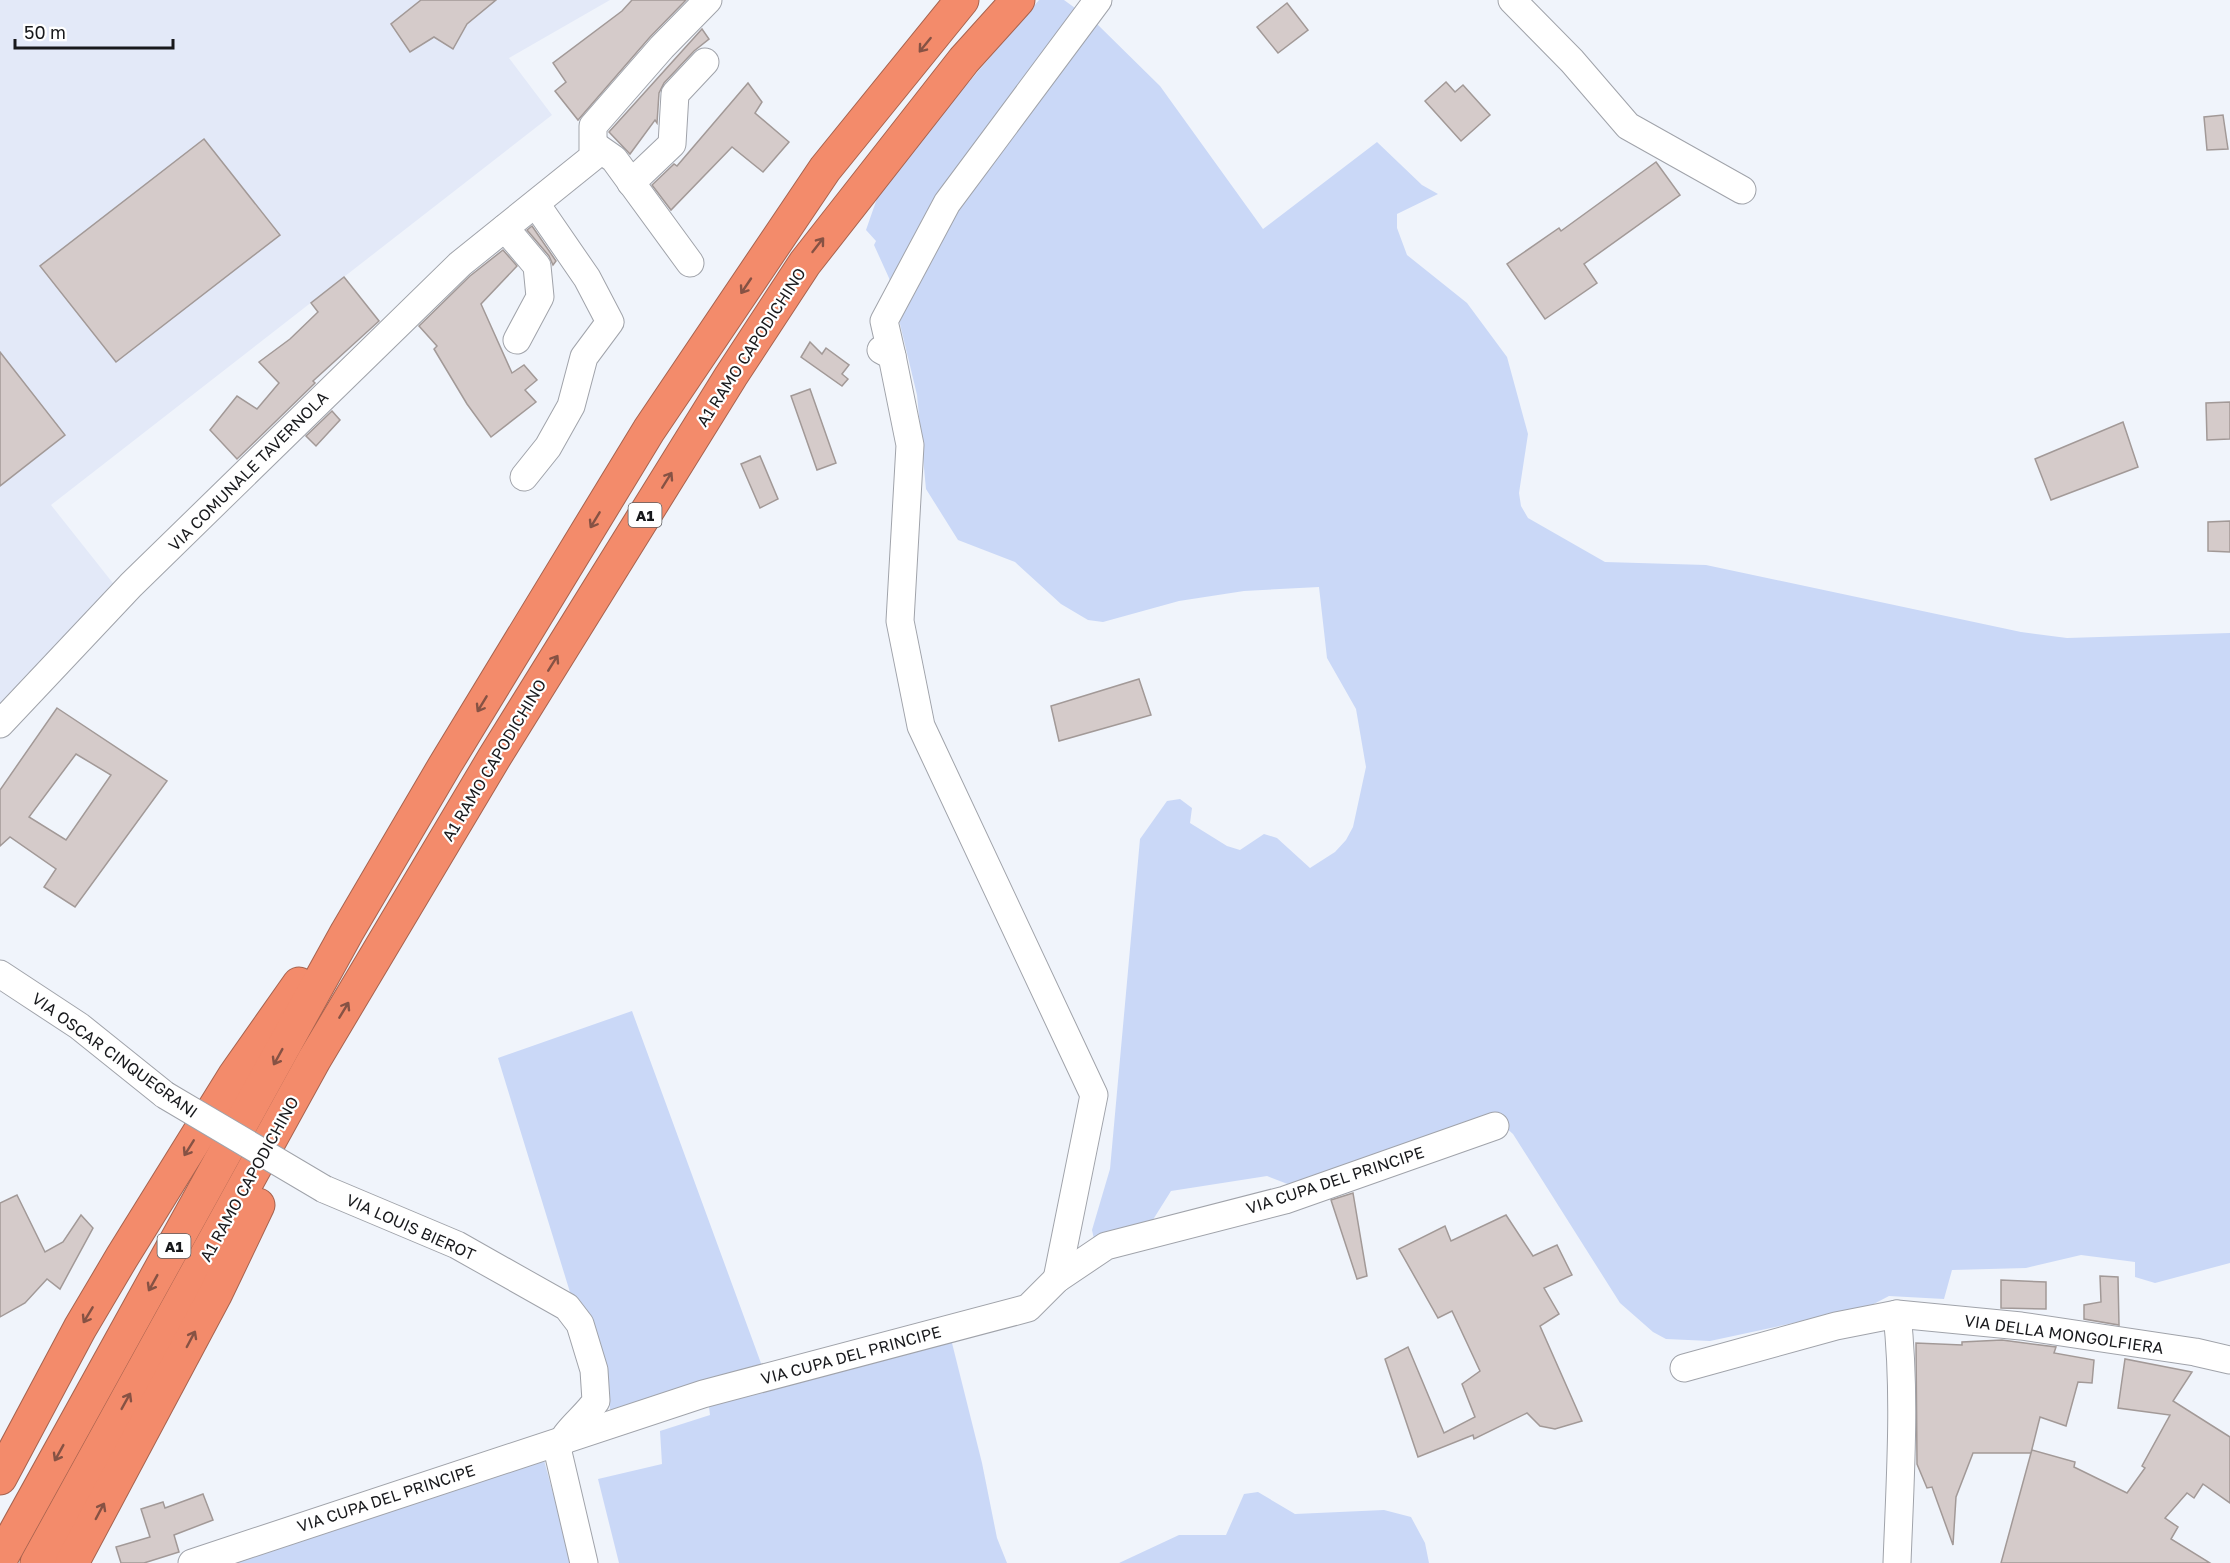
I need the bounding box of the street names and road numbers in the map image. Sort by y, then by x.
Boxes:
street label: A1 RAMO CAPODICHINO [692,264,810,430]
street label: VIA COMUNALE TAVERNOLA [164,387,332,555]
road number: A1 [628,503,662,527]
street label: A1 RAMO CAPODICHINO [438,675,550,845]
street label: VIA OSCAR CINQUEGRANI [28,988,202,1122]
street label: A1 RAMO CAPODICHINO [195,1093,303,1265]
street label: VIA CUPA DEL PRINCIPE [1244,1142,1426,1218]
street label: VIA LOUIS BIEROT [343,1189,479,1265]
road number: A1 [158,1234,190,1258]
street label: VIA DELLA MONGOLFIERA [1963,1310,2165,1358]
street label: VIA CUPA DEL PRINCIPE [759,1321,943,1389]
street label: VIA CUPA DEL PRINCIPE [295,1460,477,1536]

